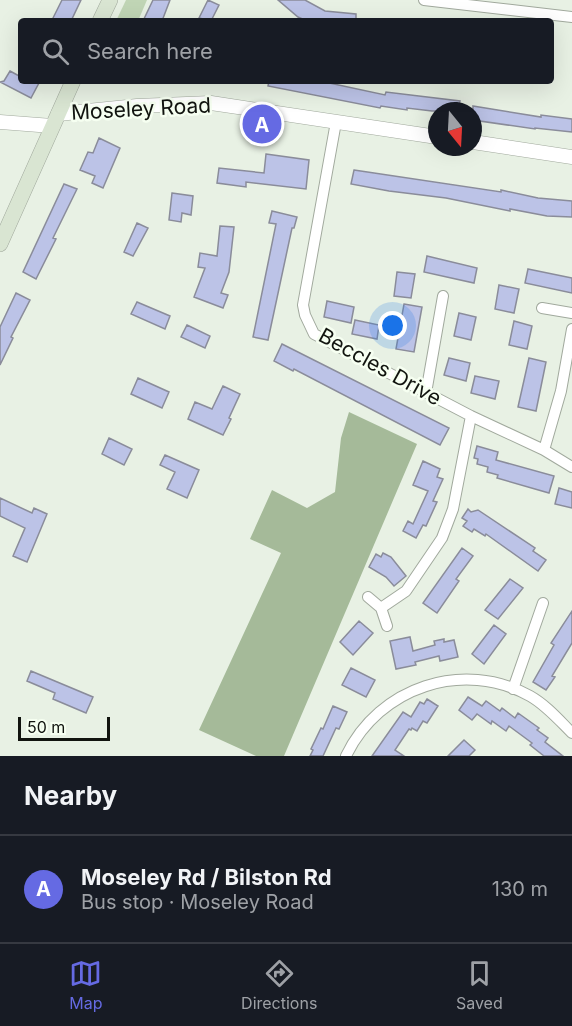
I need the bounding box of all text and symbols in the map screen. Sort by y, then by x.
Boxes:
search box [18,18,554,84]
icon: search [39,35,72,68]
text: Search here [87,38,213,64]
street label: Moseley Road [70,92,212,125]
pin: A [242,102,282,146]
north arrow [428,102,482,156]
your location [378,311,407,340]
street label: Beccles Drive [315,323,446,411]
scale bar [18,714,110,742]
text: 50 m [27,717,65,737]
text: Nearby [24,780,117,811]
text: Moseley Rd / Bilston Rd [81,864,332,890]
text: A [36,877,51,901]
text: 130 m [492,877,548,901]
text: Bus stop · Moseley Road [81,890,314,914]
tab: Map [69,957,103,1013]
tab: Directions [241,957,317,1013]
tab: Saved [456,957,503,1013]

